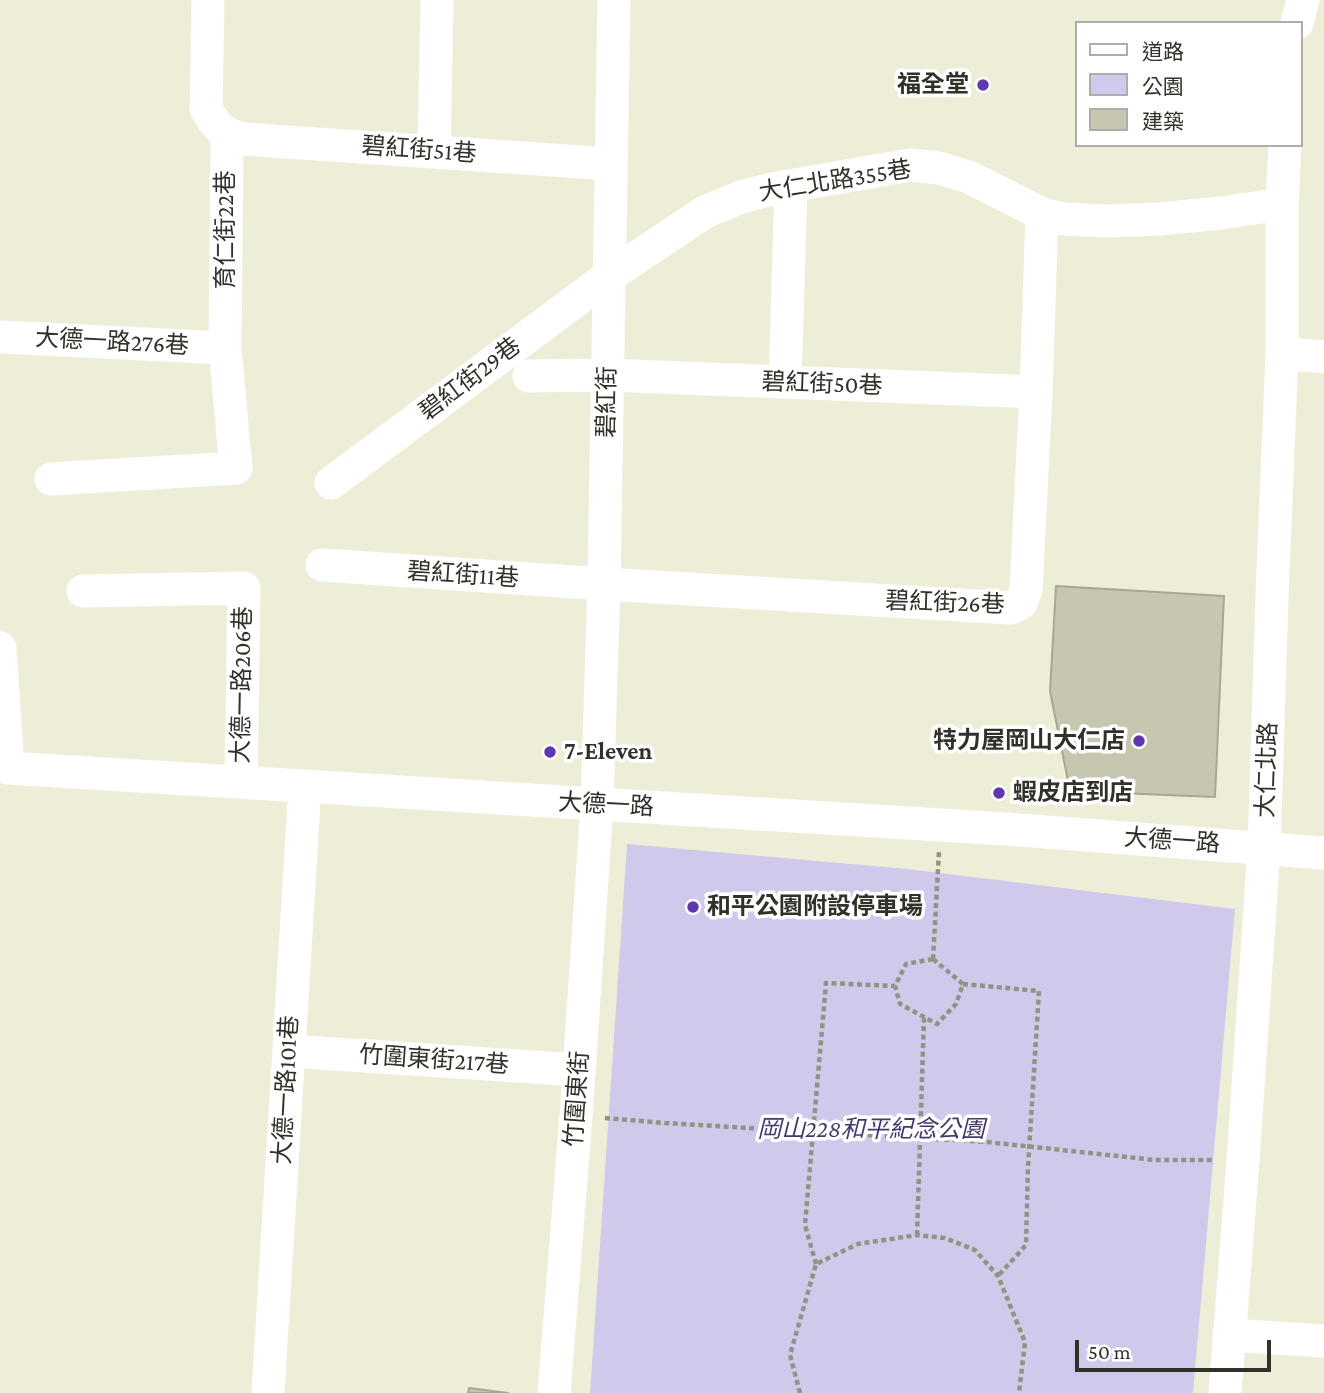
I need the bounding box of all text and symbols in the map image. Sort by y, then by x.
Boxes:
legend [1076,21,1303,147]
text: 道路 [1142,40,1184,64]
place label: 福全堂 [897,71,969,99]
text: 公園 [1142,75,1184,99]
marker: 福全堂 [975,77,991,93]
text: 建築 [1142,110,1184,134]
street label: 碧紅街51巷 [361,132,477,168]
street label: 大仁北路355巷 [757,155,913,207]
street label: 育仁街22巷 [212,171,240,289]
street label: 大德一路276巷 [34,324,190,360]
street label: 碧紅街29巷 [414,332,526,426]
street label: 碧紅街 [592,366,622,438]
street label: 碧紅街50巷 [761,367,883,401]
street label: 碧紅街11巷 [406,557,520,593]
street label: 碧紅街26巷 [885,587,1005,619]
street label: 大德一路206巷 [226,606,258,764]
street label: 大仁北路 [1251,722,1283,818]
place label: 特力屋岡山大仁店 [933,727,1125,755]
marker: 特力屋岡山大仁店 [1131,733,1147,749]
place label: 7-Eleven [564,738,652,766]
marker: 7-Eleven [542,744,558,760]
place label: 蝦皮店到店 [1013,779,1133,807]
marker: 蝦皮店到店 [991,785,1007,801]
street label: 大德一路 [557,788,655,822]
street label: 大德一路 [1123,823,1221,859]
place label: 和平公園附設停車場 [707,893,923,921]
marker: 和平公園附設停車場 [685,899,701,915]
street label: 大德一路101巷 [268,1015,304,1165]
street label: 竹圍東街217巷 [358,1040,510,1080]
street label: 竹圍東街 [559,1050,595,1148]
park label: 岡山228和平紀念公園 [757,1116,985,1144]
scale bar [1079,1326,1275,1370]
text: 50 m [1088,1340,1131,1364]

